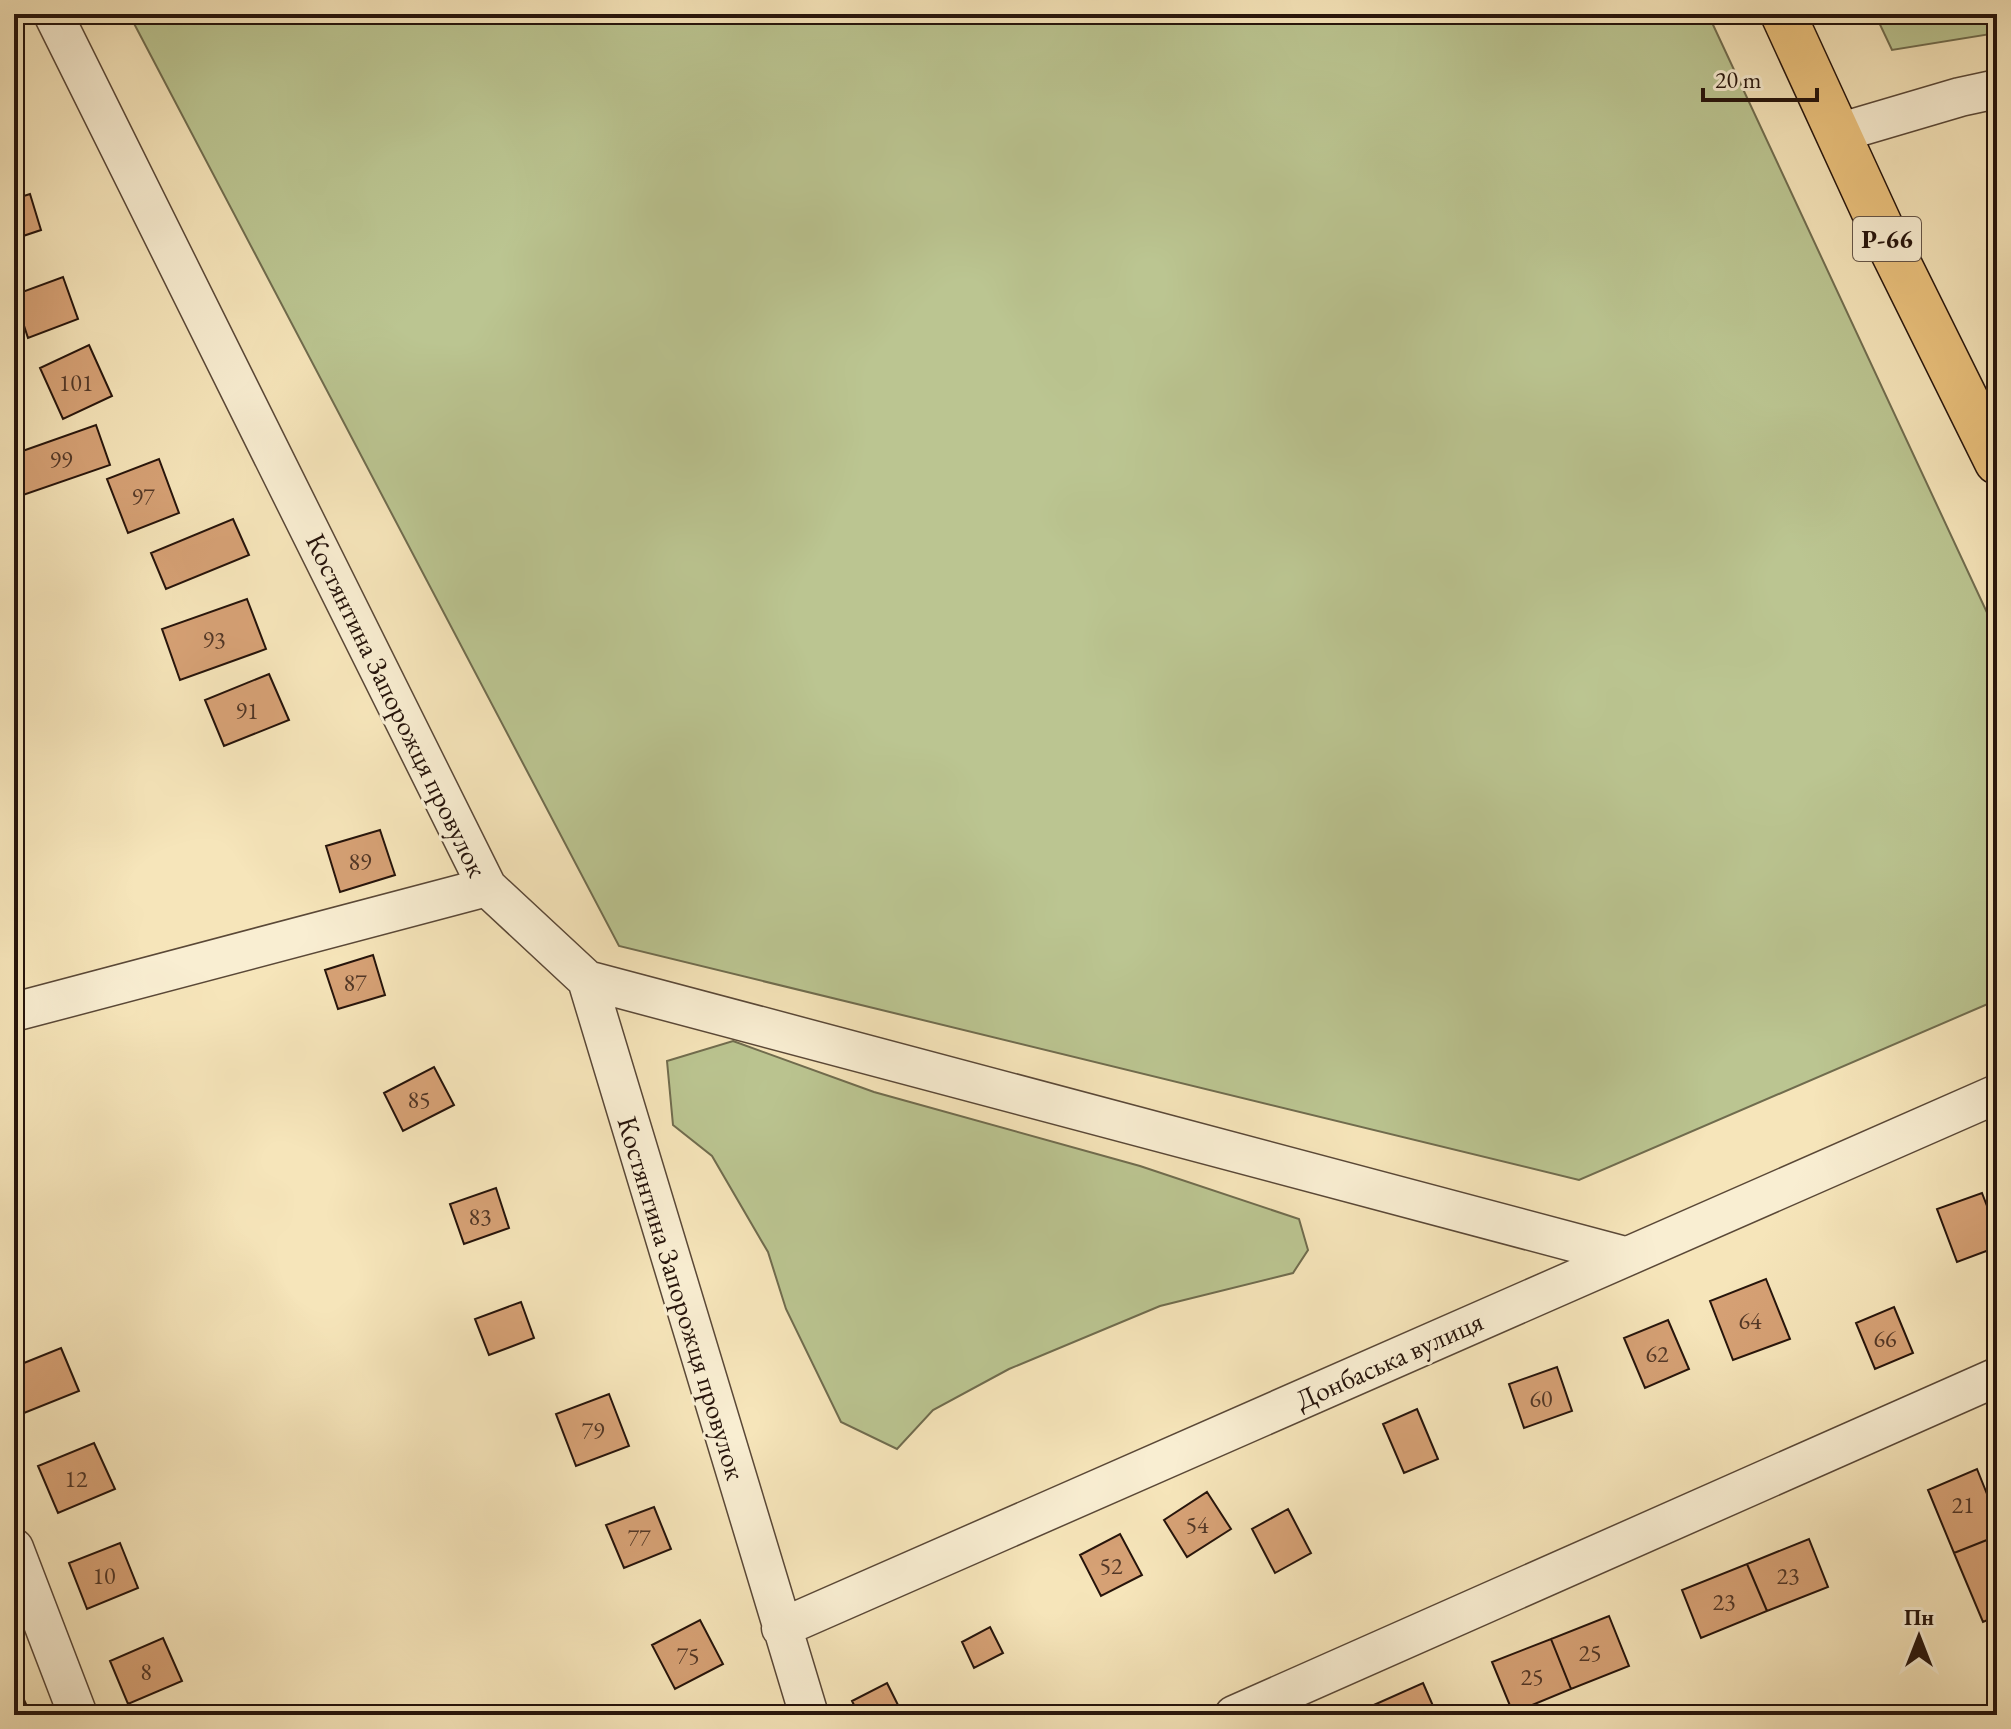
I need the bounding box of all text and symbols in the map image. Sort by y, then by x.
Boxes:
scale bar [1703,52,1817,102]
text: 20 m [1715,64,1762,95]
road number: Р-66 [1853,217,1921,261]
house number: 101 [59,367,93,398]
house number: 99 [49,444,73,475]
house number: 97 [131,481,155,512]
street label: Костянтина Запорожця провулок [298,527,496,883]
house number: 93 [202,624,226,655]
house number: 91 [235,695,259,726]
house number: 89 [348,846,372,877]
house number: 87 [343,967,367,998]
house number: 85 [407,1084,431,1115]
street label: Костянтина Запорожця провулок [610,1112,754,1484]
house number: 83 [468,1201,492,1232]
street label: Донбаська вулиця [1289,1303,1489,1417]
house number: 64 [1738,1305,1762,1336]
house number: 66 [1873,1323,1897,1354]
house number: 62 [1645,1338,1669,1369]
house number: 60 [1529,1383,1553,1414]
house number: 79 [581,1415,605,1446]
house number: 12 [64,1463,88,1494]
house number: 21 [1951,1489,1975,1520]
house number: 54 [1185,1509,1209,1540]
house number: 77 [627,1522,651,1553]
house number: 52 [1099,1550,1123,1581]
house number: 10 [92,1560,116,1591]
house number: 23 [1776,1560,1800,1591]
house number: 23 [1712,1586,1736,1617]
north arrow [1879,1597,1959,1677]
text: Пн [1904,1603,1934,1632]
house number: 25 [1578,1637,1602,1668]
house number: 75 [676,1640,700,1671]
house number: 8 [140,1656,152,1687]
house number: 25 [1520,1661,1544,1692]

